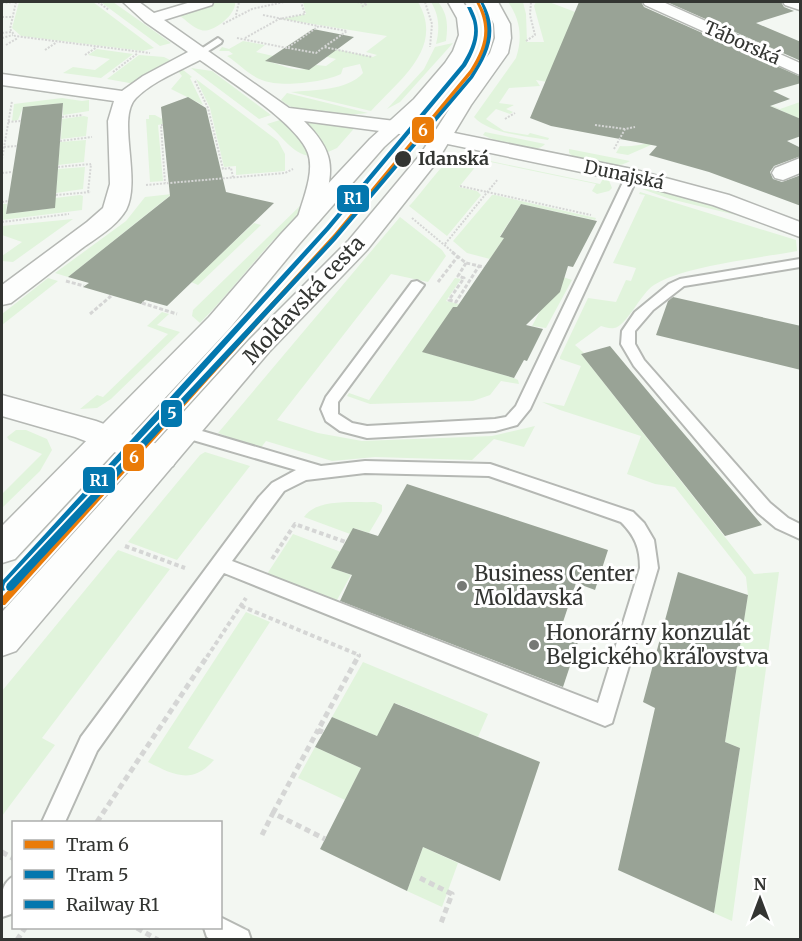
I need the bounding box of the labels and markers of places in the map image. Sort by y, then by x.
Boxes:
place label: Idanská [418,147,489,170]
marker: Idanská [393,149,413,169]
place label: Business Center Moldavská [474,560,635,611]
marker: Business Center Moldavská [455,579,469,593]
place label: Honorárny konzulát Belgického kráľovstva [546,619,769,670]
marker: Honorárny konzulát Belgického kráľovstva [527,638,541,652]

